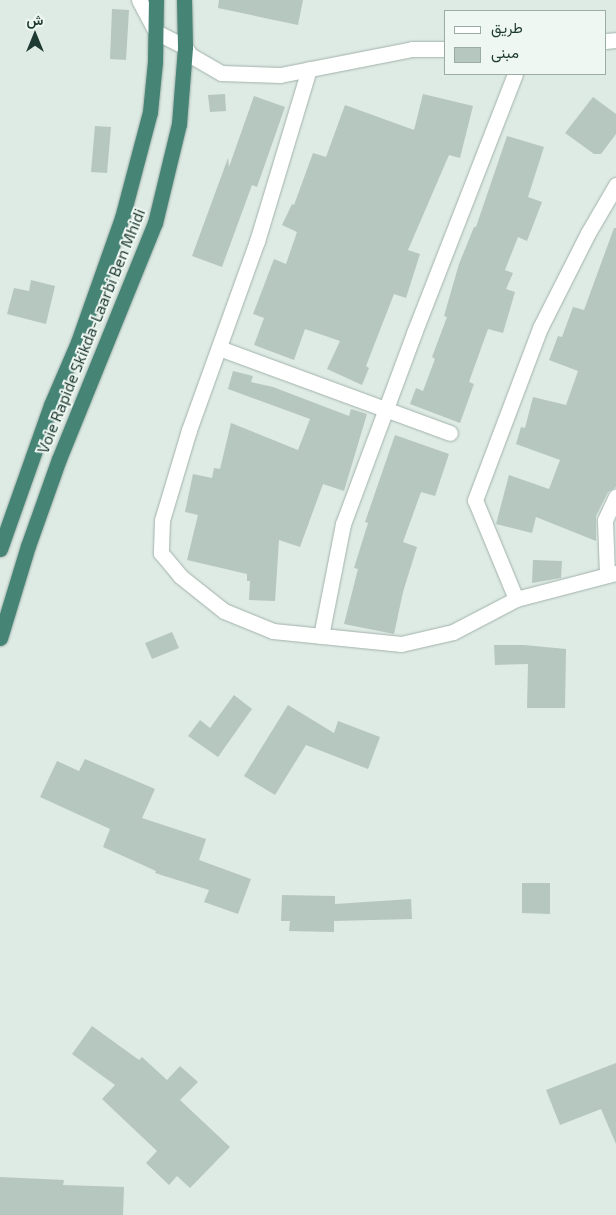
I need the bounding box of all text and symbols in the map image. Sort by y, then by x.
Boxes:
north arrow [10,10,60,60]
legend [444,10,606,75]
text: ش [27,11,43,28]
text: طريق [491,18,523,36]
text: مبنى [491,43,519,61]
street label: Voie Rapide Skikda-Laarbi Ben Mhidi [33,206,149,456]

